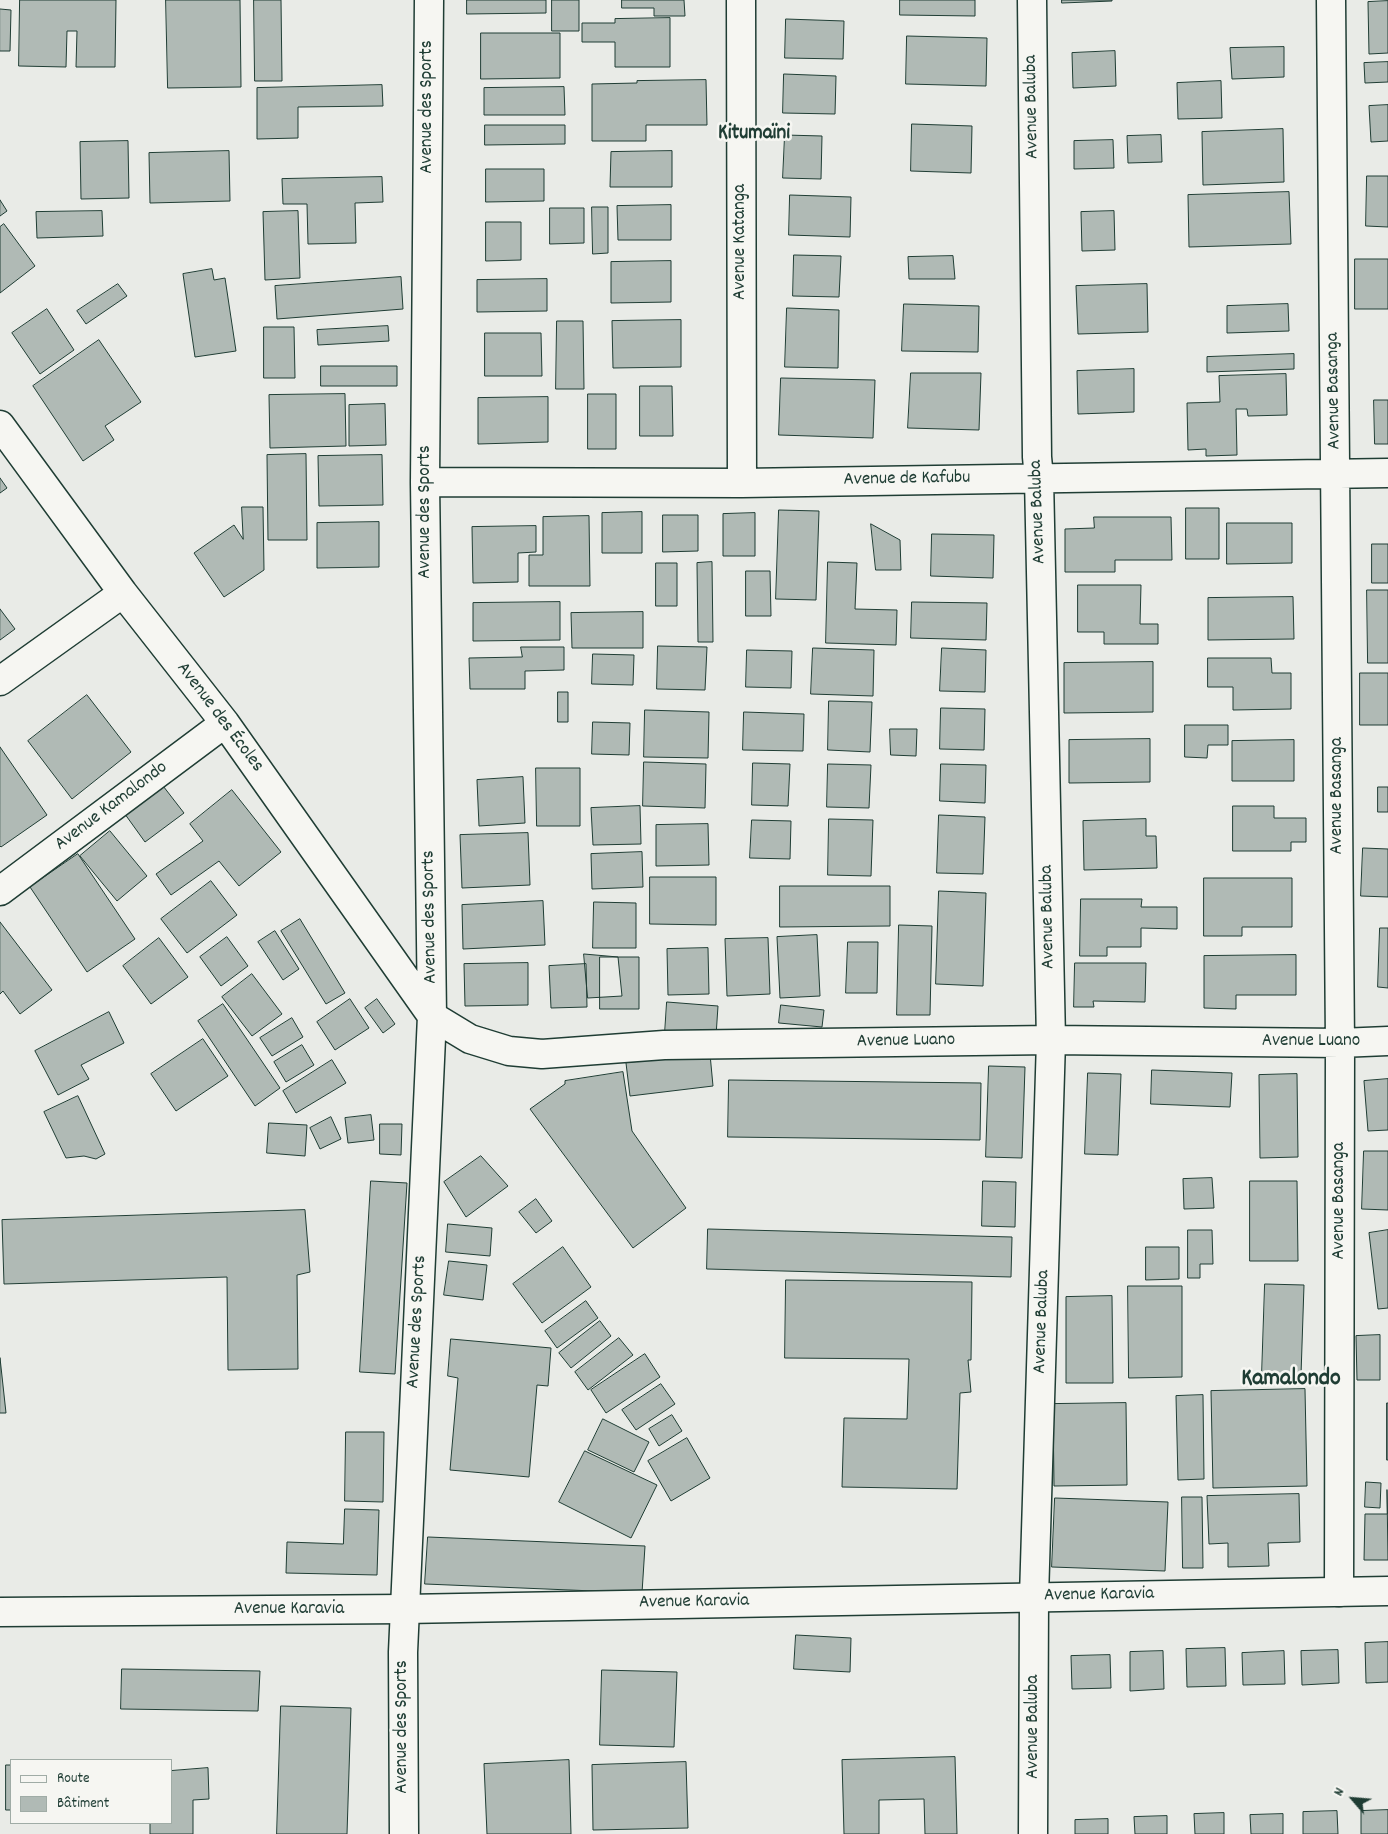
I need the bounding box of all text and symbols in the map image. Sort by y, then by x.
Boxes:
street label: Avenue des Sports [417,40,439,174]
street label: Avenue Baluba [1021,55,1045,159]
district label: Kitumaïni [718,122,790,148]
street label: Avenue Katanga [730,184,752,300]
street label: Avenue Basanga [1323,332,1347,450]
street label: Avenue des Sports [415,445,437,579]
street label: Avenue Baluba [1026,460,1052,564]
street label: Avenue de Kafubu [843,467,971,493]
street label: Avenue des Écoles [170,659,268,777]
street label: Avenue Basanga [1327,737,1349,855]
street label: Avenue Kamalondo [51,757,173,857]
street label: Avenue des Sports [418,850,444,984]
street label: Avenue Baluba [1037,865,1061,969]
street label: Avenue Luano [857,1030,955,1054]
street label: Avenue Luano [1262,1031,1360,1053]
street label: Avenue Basanga [1329,1142,1351,1260]
street label: Avenue des Sports [403,1255,433,1389]
street label: Avenue Baluba [1030,1270,1056,1374]
district label: Kamalondo [1241,1367,1341,1395]
street label: Avenue Karavia [1044,1584,1154,1608]
street label: Avenue Karavia [639,1591,749,1615]
street label: Avenue Karavia [234,1599,344,1621]
street label: Avenue des Sports [392,1660,414,1794]
street label: Avenue Baluba [1023,1675,1045,1779]
legend [10,1759,172,1824]
text: Route [57,1768,90,1790]
north arrow [1328,1774,1378,1824]
text: N [1329,1785,1350,1800]
text: Bâtiment [57,1793,109,1815]

